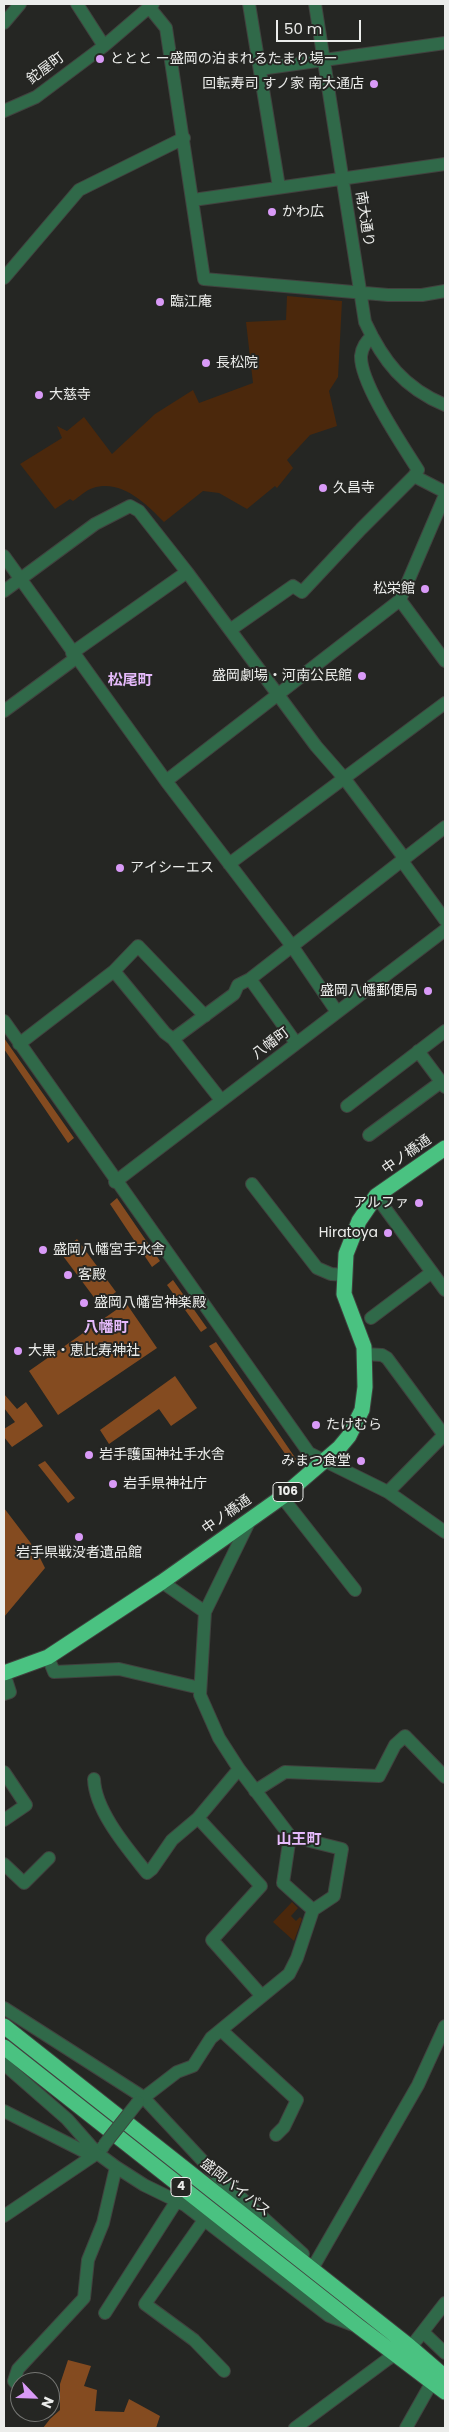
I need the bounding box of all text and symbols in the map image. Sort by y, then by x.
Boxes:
scale bar [279,10,364,42]
text: 50 m [284,18,322,39]
street label: 鉈屋町 [24,50,68,88]
place label: ととと ー盛岡の泊まれるたまり場ー [110,51,338,67]
marker: ととと ー盛岡の泊まれるたまり場ー [94,53,106,65]
place label: 回転寿司 すノ家 南大通店 [203,76,364,92]
marker: 回転寿司 すノ家 南大通店 [368,78,380,90]
street label: 南大通り [351,190,377,248]
place label: かわ広 [282,204,324,220]
marker: かわ広 [266,206,278,218]
place label: 臨江庵 [170,294,212,310]
marker: 臨江庵 [154,296,166,308]
place label: 長松院 [216,355,258,371]
marker: 長松院 [200,357,212,369]
place label: 大慈寺 [49,387,91,403]
marker: 大慈寺 [33,389,45,401]
place label: 久昌寺 [333,480,375,496]
marker: 久昌寺 [317,482,329,494]
place label: 松栄館 [373,581,415,597]
marker: 松栄館 [419,583,431,595]
place label: 盛岡劇場・河南公民館 [212,668,352,684]
marker: 盛岡劇場・河南公民館 [356,670,368,682]
district label: 松尾町 [108,672,152,690]
place label: アイシーエス [130,860,214,876]
marker: アイシーエス [114,862,126,874]
place label: 盛岡八幡郵便局 [320,983,418,999]
marker: 盛岡八幡郵便局 [422,985,434,997]
street label: 八幡町 [249,1025,293,1063]
street label: 中ノ橋通 [379,1132,435,1178]
place label: アルファ [353,1195,409,1211]
marker: アルファ [413,1197,425,1209]
place label: Hiratoya [319,1225,378,1241]
marker: Hiratoya [382,1227,394,1239]
place label: 盛岡八幡宮手水舎 [53,1242,165,1258]
marker: 盛岡八幡宮手水舎 [37,1244,49,1256]
place label: 客殿 [78,1267,106,1283]
marker: 客殿 [62,1269,74,1281]
place label: 盛岡八幡宮神楽殿 [94,1295,206,1311]
marker: 盛岡八幡宮神楽殿 [78,1297,90,1309]
district label: 八幡町 [84,1319,128,1337]
place label: 大黒・恵比寿神社 [28,1343,140,1359]
marker: 大黒・恵比寿神社 [12,1345,24,1357]
place label: たけむら [326,1417,382,1433]
marker: たけむら [310,1419,322,1431]
place label: 岩手護国神社手水舎 [99,1447,225,1463]
marker: 岩手護国神社手水舎 [83,1449,95,1461]
place label: みまつ食堂 [281,1453,351,1469]
marker: みまつ食堂 [355,1455,367,1467]
place label: 岩手県神社庁 [123,1476,207,1492]
marker: 岩手県神社庁 [107,1478,119,1490]
road number: 106 [273,1482,303,1501]
street label: 中ノ橋通 [199,1492,255,1538]
marker: 岩手県戦没者遺品館 [73,1531,85,1543]
place label: 岩手県戦没者遺品館 [16,1545,142,1561]
district label: 山王町 [277,1831,321,1849]
street label: 盛岡バイパス [197,2156,273,2220]
road number: 4 [171,2178,191,2196]
north arrow [10,2372,60,2422]
text: N [37,2394,59,2412]

